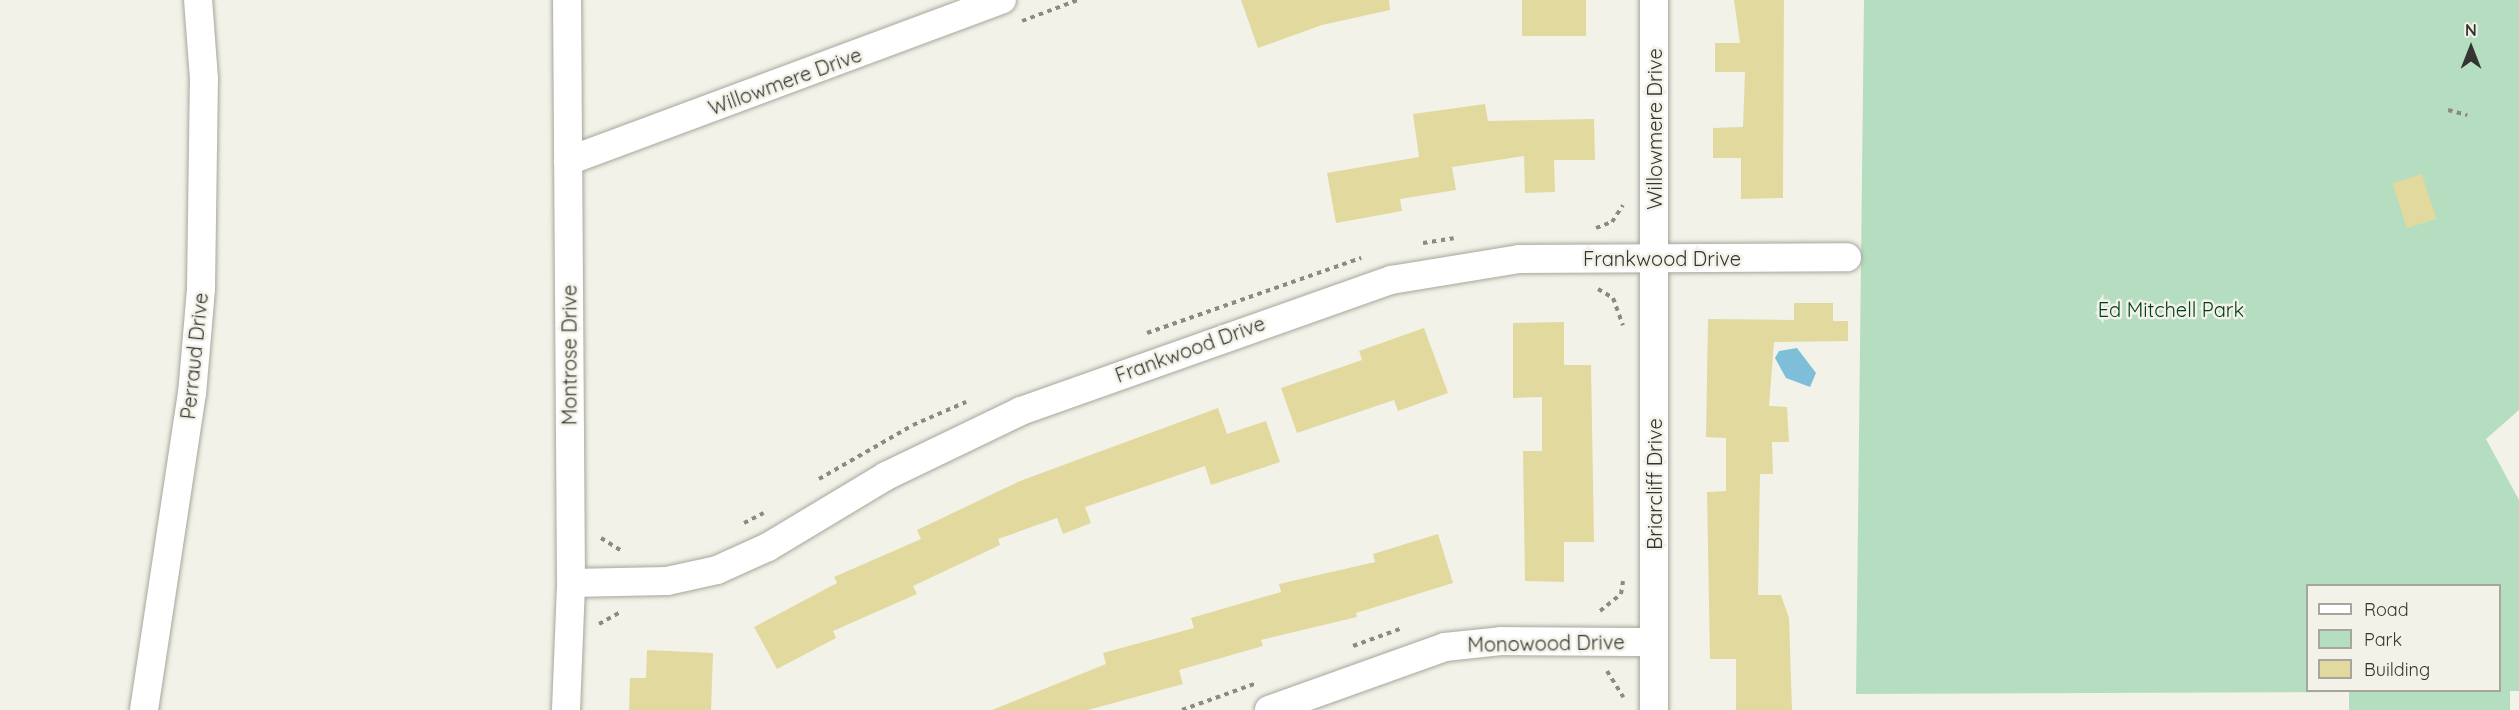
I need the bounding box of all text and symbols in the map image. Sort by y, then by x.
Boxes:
north arrow [2441,18,2501,78]
text: N [2465,20,2477,40]
street label: Willowmere Drive [705,42,865,120]
street label: Willowmere Drive [1642,48,1666,210]
street label: Frankwood Drive [1583,246,1741,270]
street label: Montrose Drive [557,285,581,425]
street label: Perraud Drive [175,291,213,421]
park label: Ed Mitchell Park [2098,297,2244,321]
street label: Frankwood Drive [1112,311,1268,387]
street label: Briarcliff Drive [1642,418,1666,550]
legend [2306,584,2501,692]
text: Road [2364,598,2409,621]
text: Park [2364,628,2402,651]
street label: Monowood Drive [1467,630,1625,656]
text: Building [2364,658,2430,681]

